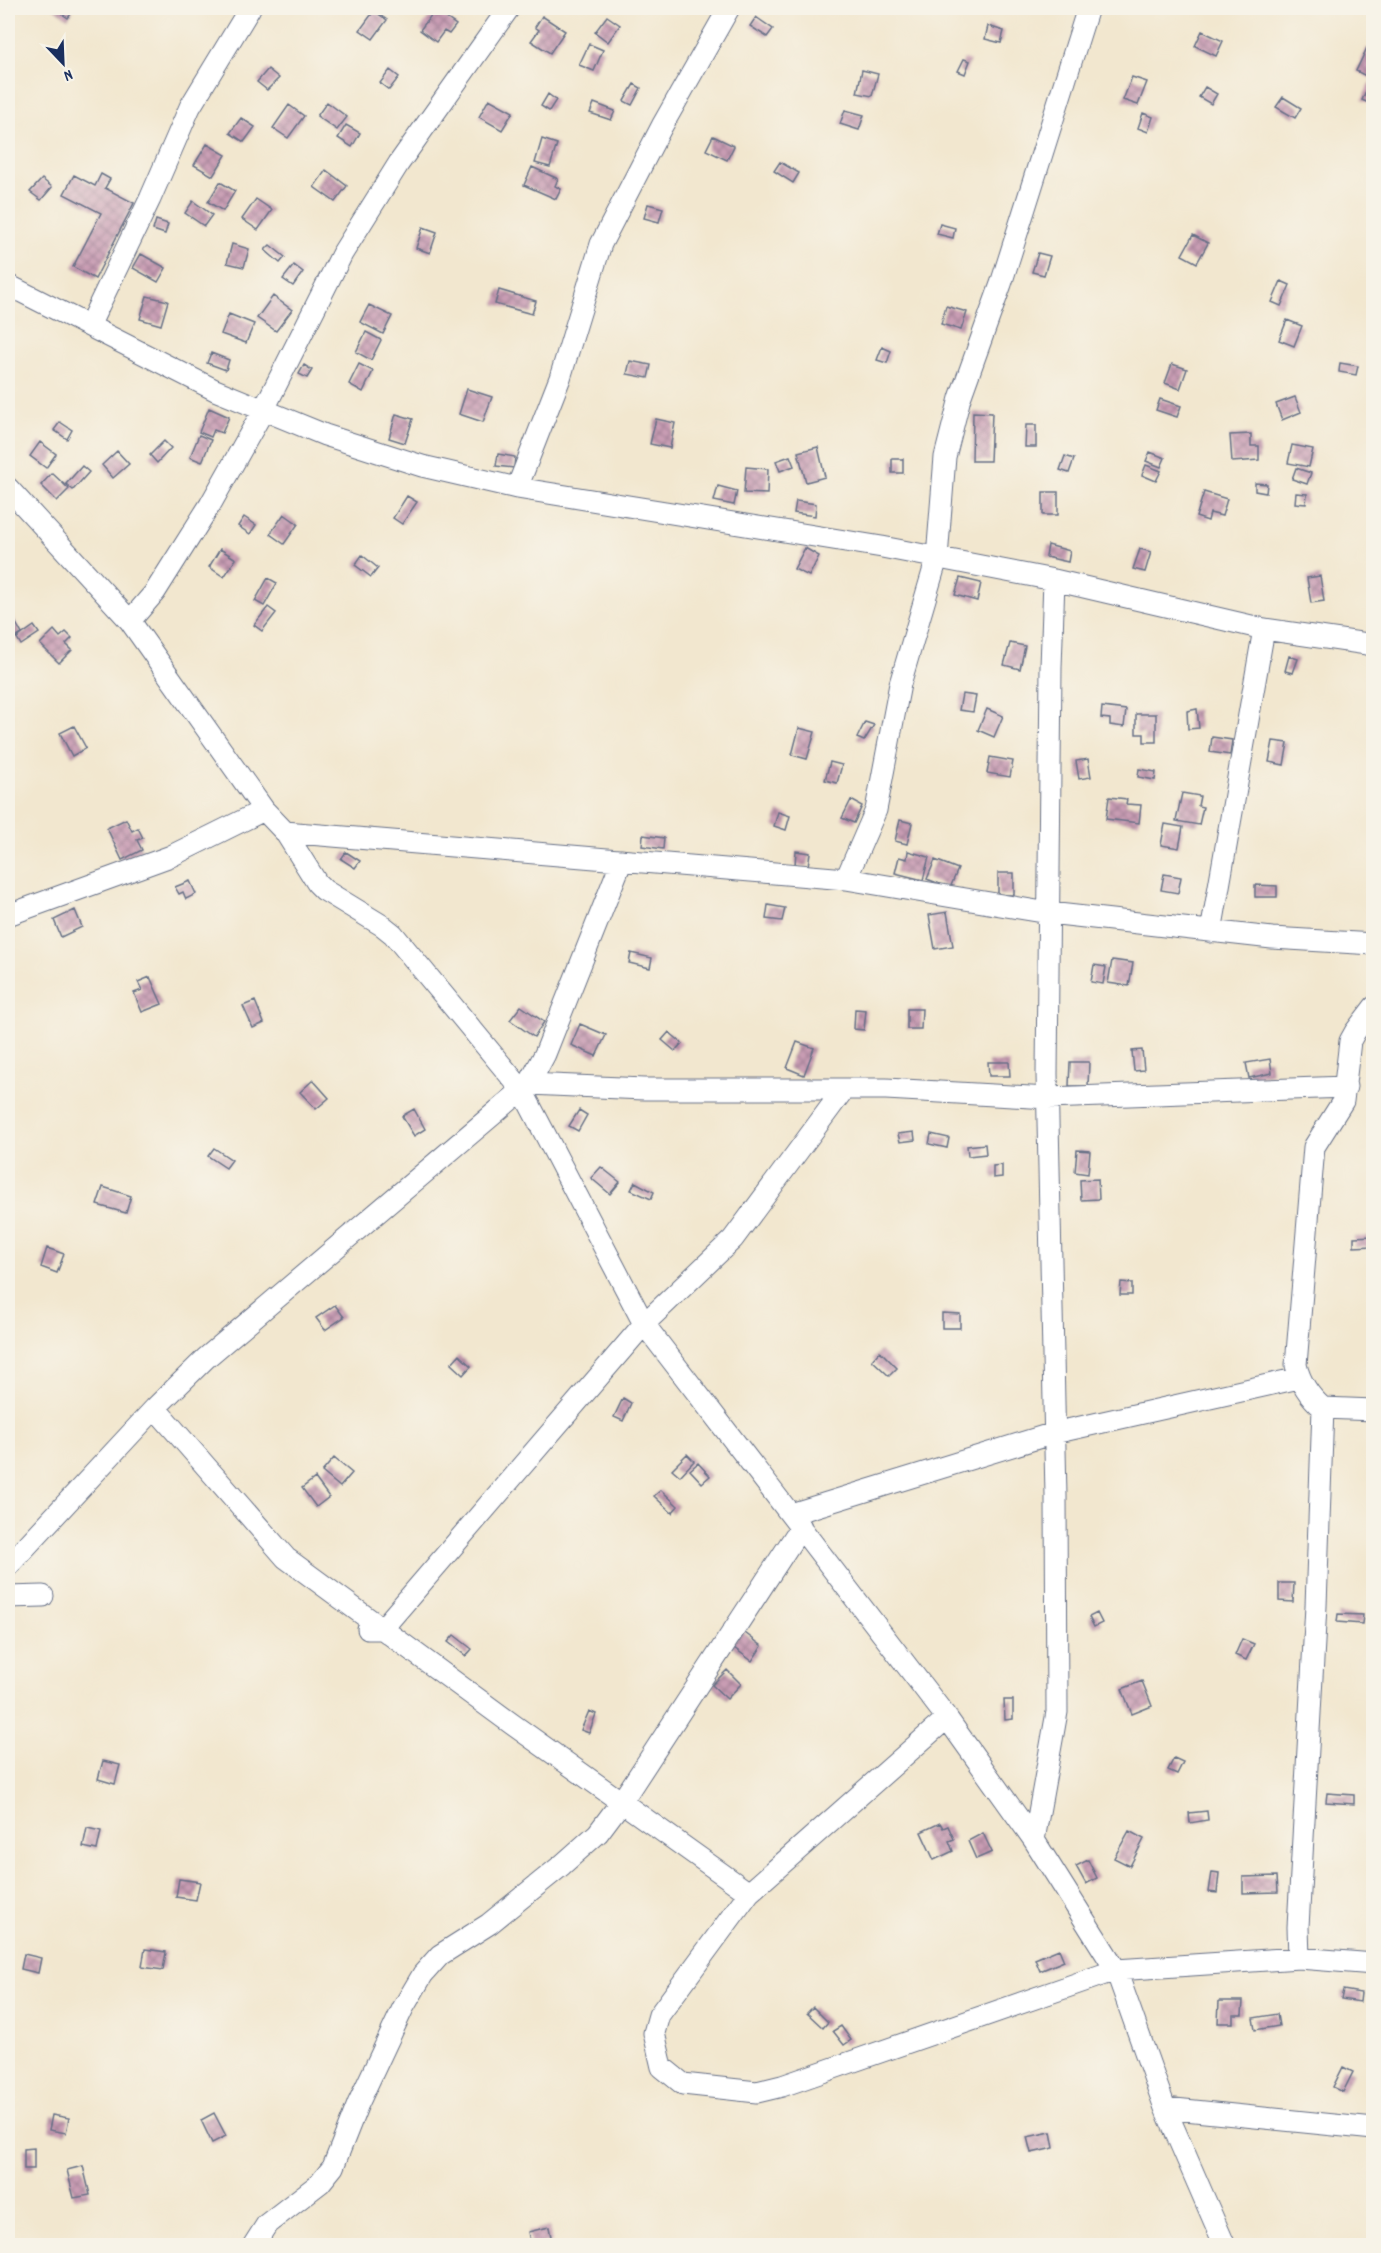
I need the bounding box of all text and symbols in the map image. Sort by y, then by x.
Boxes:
north arrow [33,33,93,93]
text: N [60,62,76,87]

